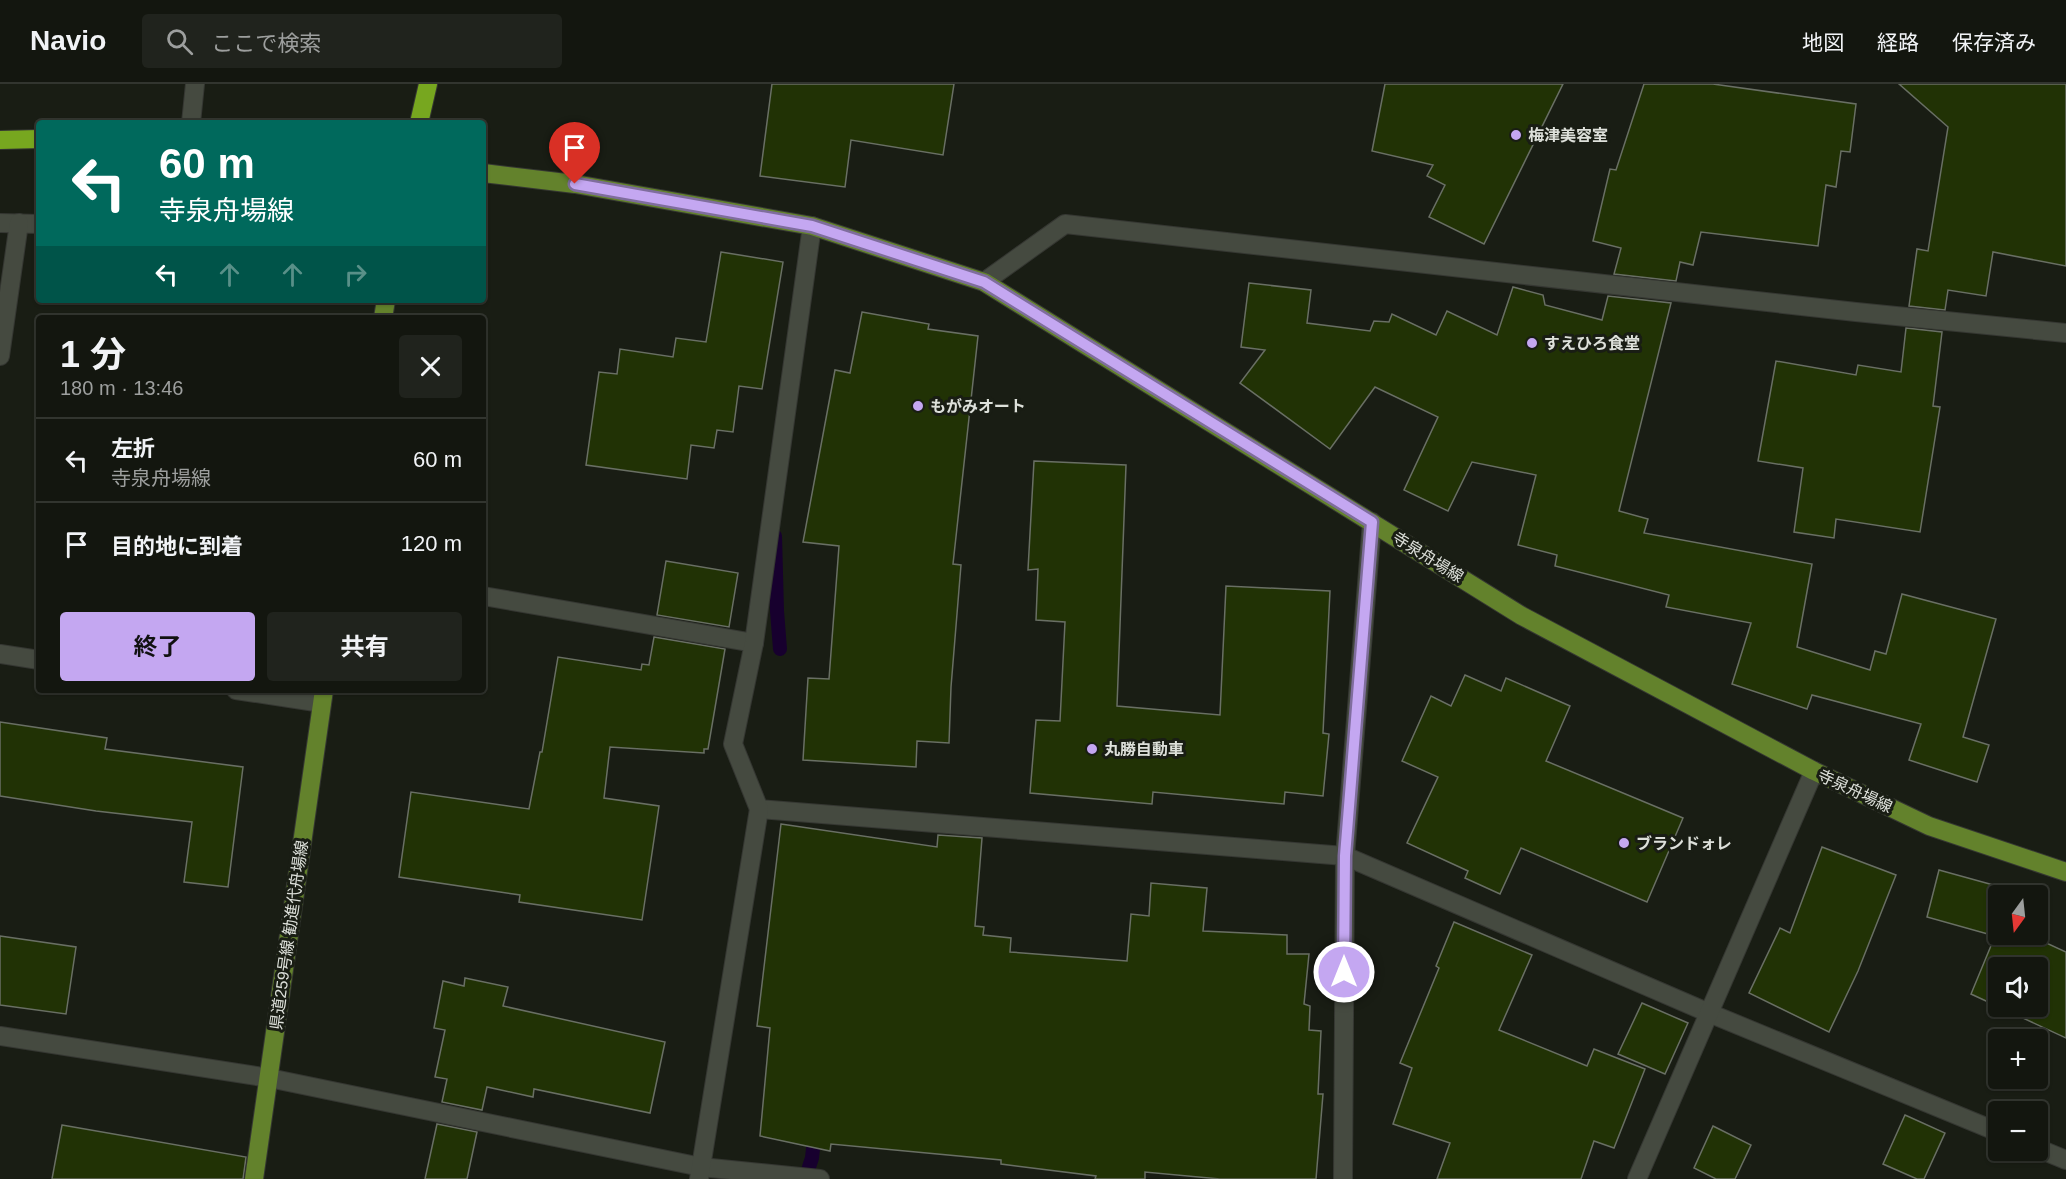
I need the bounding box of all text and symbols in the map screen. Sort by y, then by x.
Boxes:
search box [142,14,562,68]
text: Navio [30,25,106,56]
icon: search [163,25,196,58]
text: ここで検索 [211,31,321,56]
text: 地図 [1802,31,1844,54]
text: 経路 [1877,31,1919,54]
text: 保存済み [1952,31,2036,54]
pin [549,122,600,184]
place label: 梅津美容室 [1528,127,1608,144]
marker: 梅津美容室 [1509,128,1523,142]
icon: arrive [558,131,591,164]
text: 60 m [159,140,255,187]
icon: left [60,144,138,222]
text: 寺泉舟場線 [159,196,294,226]
icon: left [150,258,183,291]
icon: ahead [213,258,246,291]
icon: ahead [276,258,309,291]
icon: right [339,258,372,291]
text: 1 分 [60,334,126,375]
button: close [399,335,462,398]
place label: すえひろ食堂 [1544,335,1640,352]
marker: すえひろ食堂 [1525,336,1539,350]
text: 180 m · 13:46 [60,377,183,399]
place label: もがみオート [930,398,1026,415]
marker: もがみオート [911,399,925,413]
text: 左折 [111,436,155,461]
icon: left [60,444,93,477]
text: 60 m [413,447,462,472]
text: 寺泉舟場線 [111,467,211,489]
icon: arrive [60,528,93,561]
street label: 寺泉舟場線 [1390,529,1466,585]
text: 120 m [401,531,462,556]
text: 目的地に到着 [111,534,243,559]
button: 終了 [60,612,255,681]
button: 共有 [267,612,462,681]
place label: 丸勝自動車 [1104,741,1184,758]
marker: 丸勝自動車 [1085,742,1099,756]
street label: 寺泉舟場線 [1815,766,1895,816]
place label: ブランドォレ [1636,835,1732,852]
marker: ブランドォレ [1617,836,1631,850]
street label: 県道259号線 勧進代舟場線 [267,839,311,1031]
north arrow [1988,885,2048,945]
map controls [1988,885,2048,1161]
position arrow [1312,940,1376,1004]
button: sound [1988,957,2048,1017]
button: + [1988,1029,2048,1089]
button: − [1988,1101,2048,1161]

